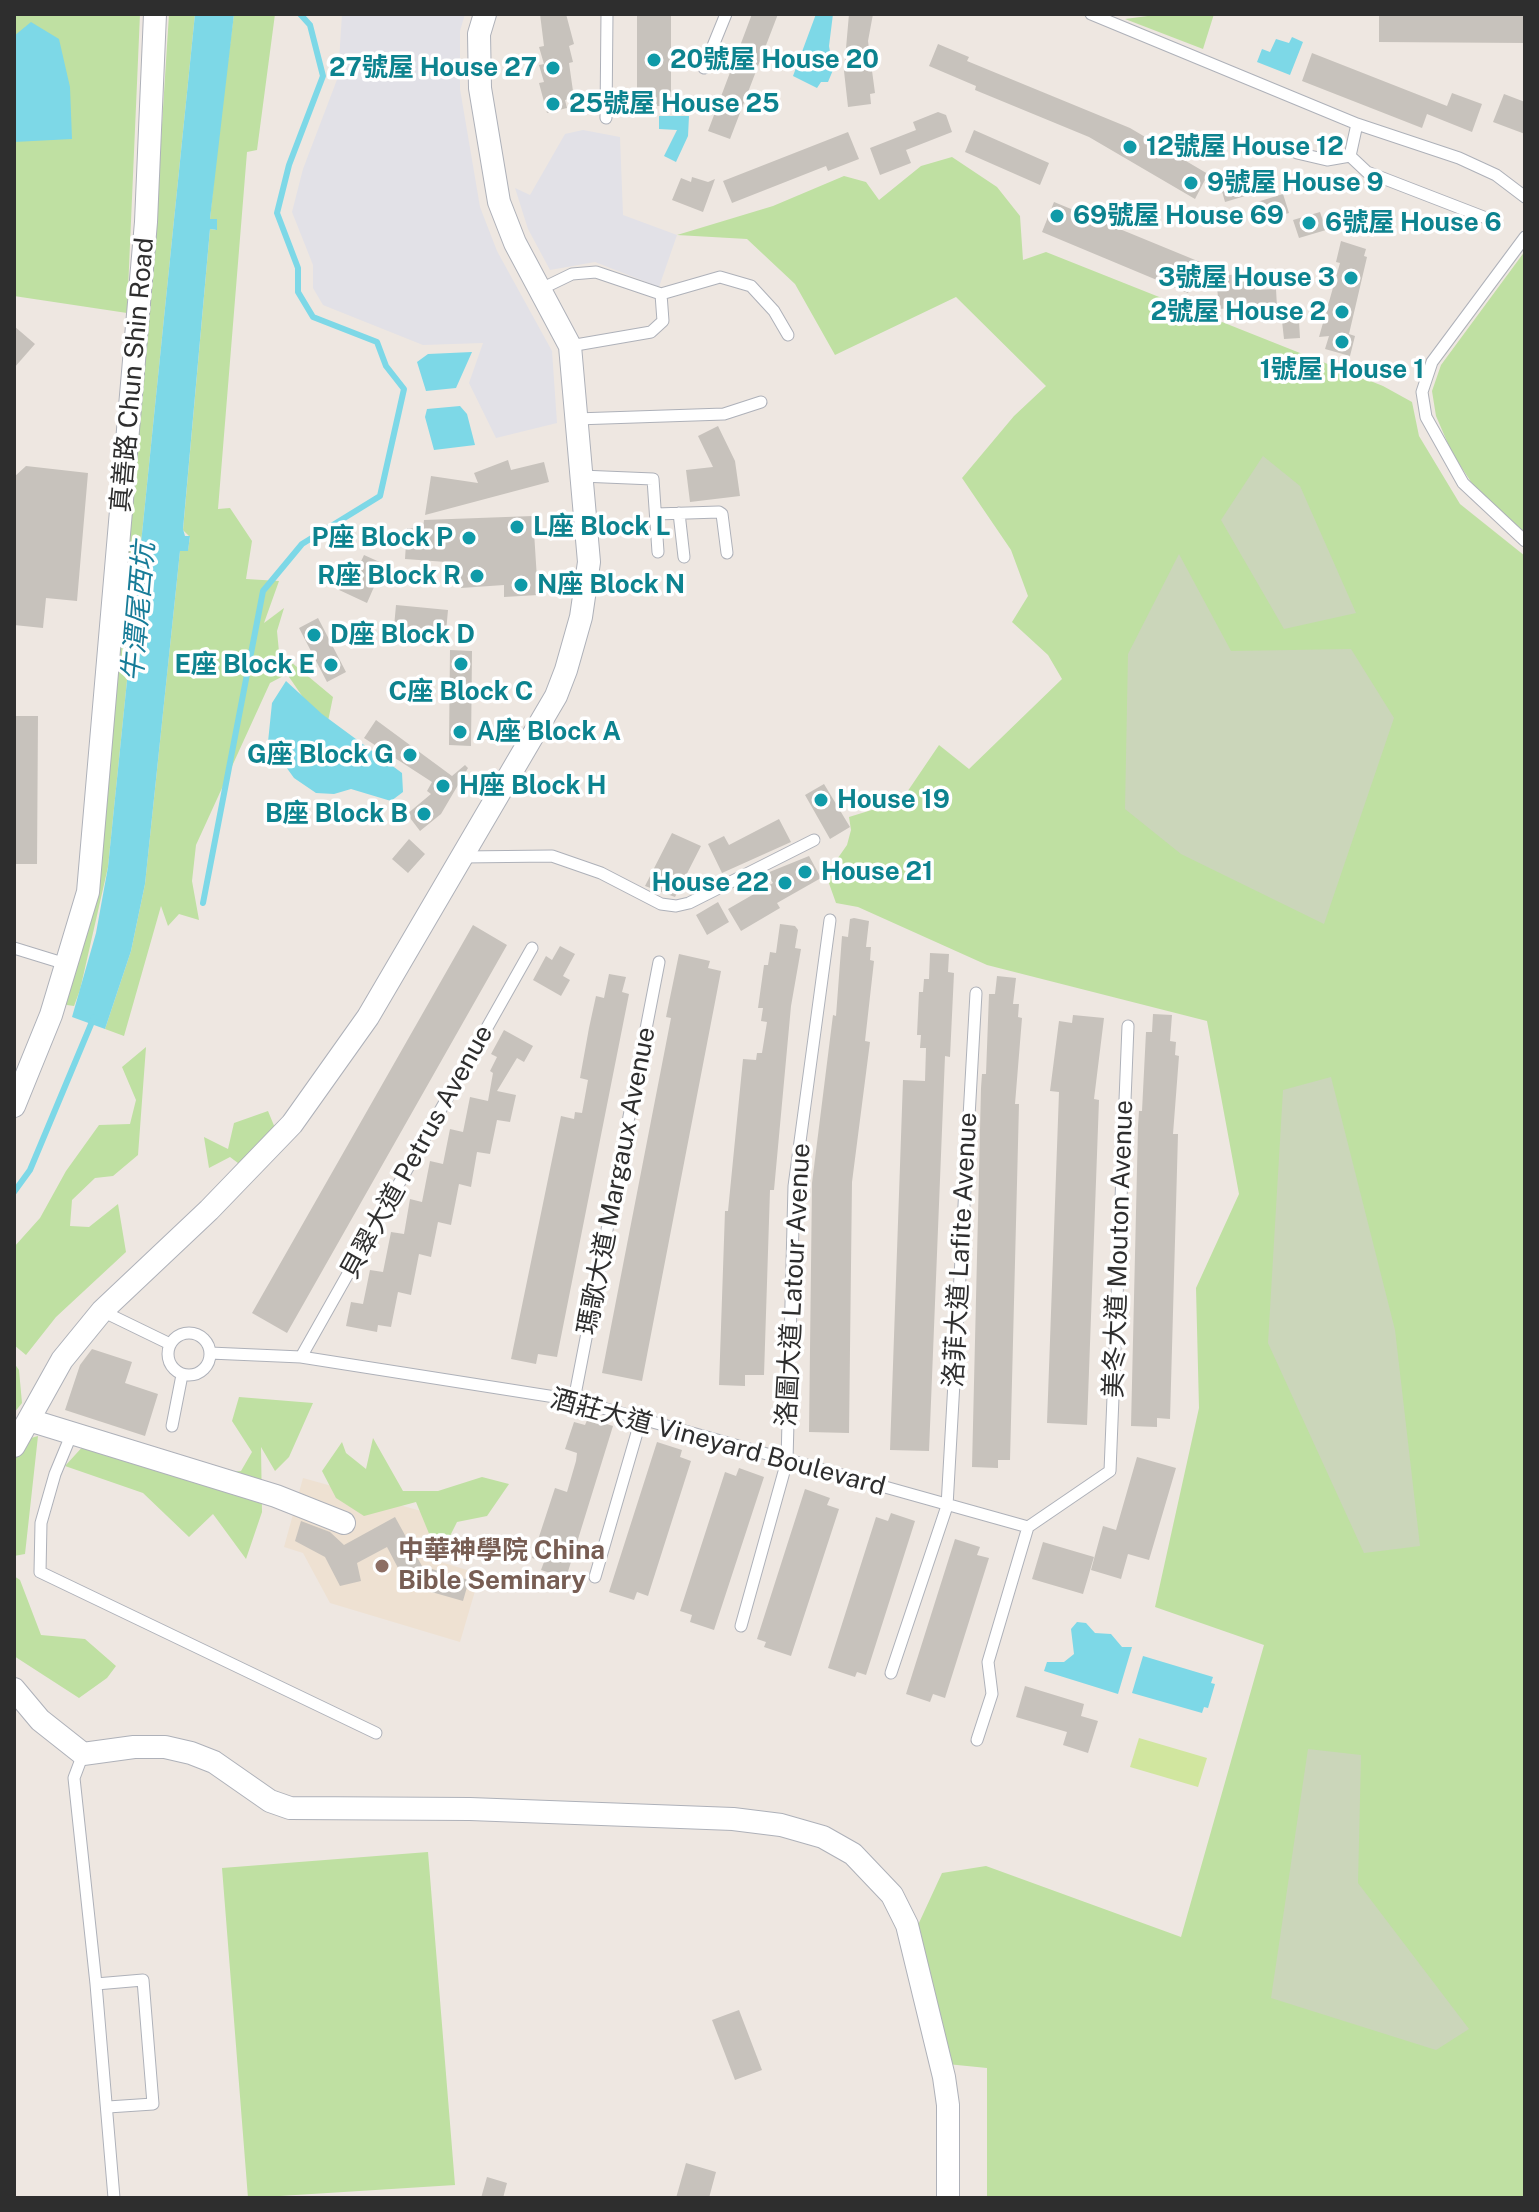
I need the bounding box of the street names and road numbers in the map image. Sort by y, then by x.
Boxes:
street label: 真善路 Chun Shin Road [105,236,161,514]
street label: 貝翠大道 Petrus Avenue [334,1020,500,1284]
street label: 瑪歌大道 Margaux Avenue [572,1024,662,1338]
street label: 美冬大道 Mouton Avenue [1098,1100,1140,1398]
street label: 洛菲大道 Lafite Avenue [938,1112,984,1388]
street label: 洛圖大道 Latour Avenue [771,1142,817,1428]
street label: 酒莊大道 Vineyard Boulevard [547,1383,889,1503]

